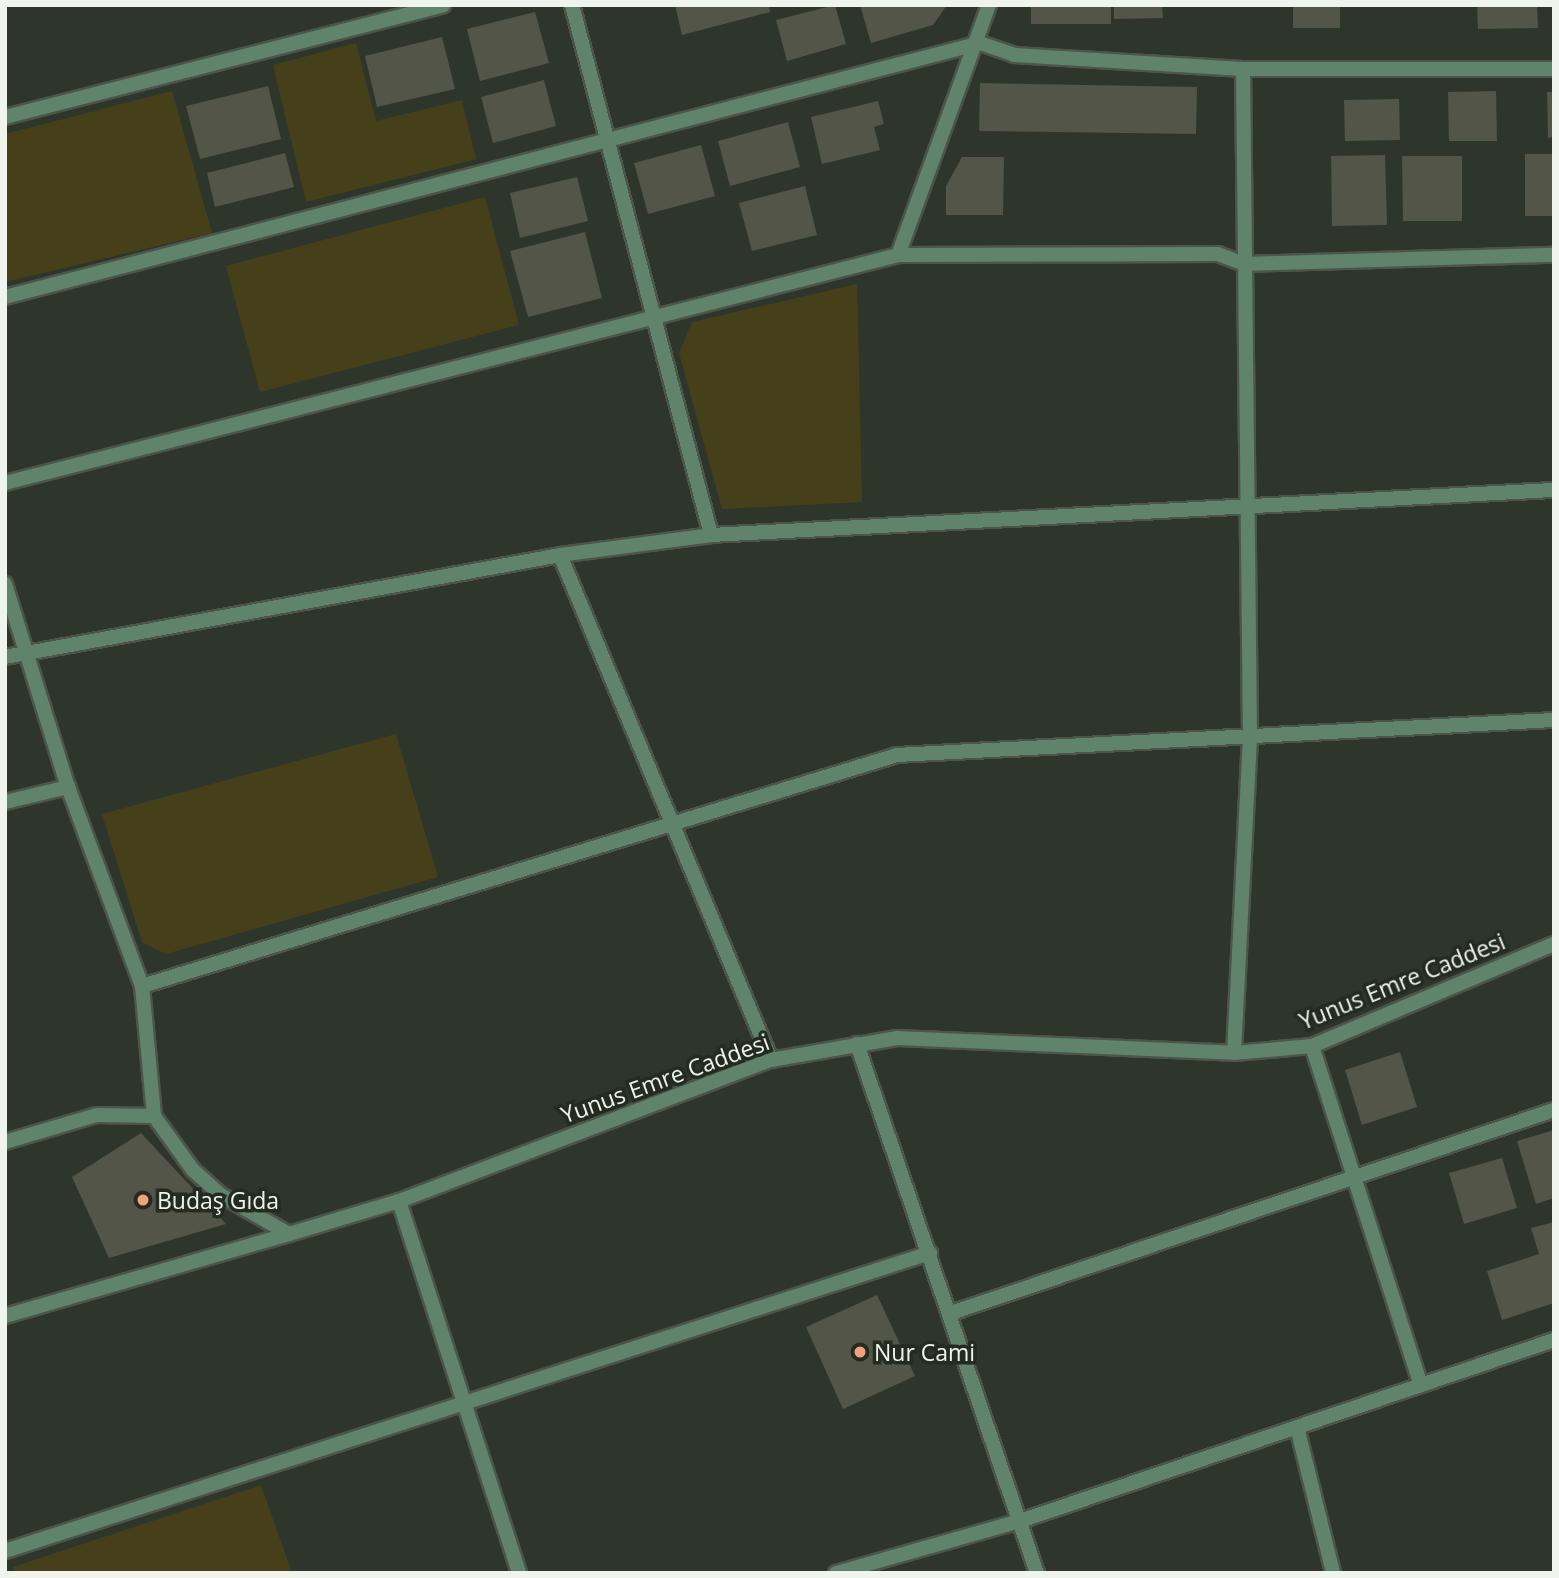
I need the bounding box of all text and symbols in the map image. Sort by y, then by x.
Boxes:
street label: Yunus Emre Caddesi [1295,927,1509,1035]
street label: Yunus Emre Caddesi [557,1027,773,1129]
place label: Budaş Gıda [157,1186,279,1214]
marker: Budaş Gıda [135,1192,151,1208]
place label: Nur Cami [874,1338,975,1366]
marker: Nur Cami [852,1344,868,1360]

